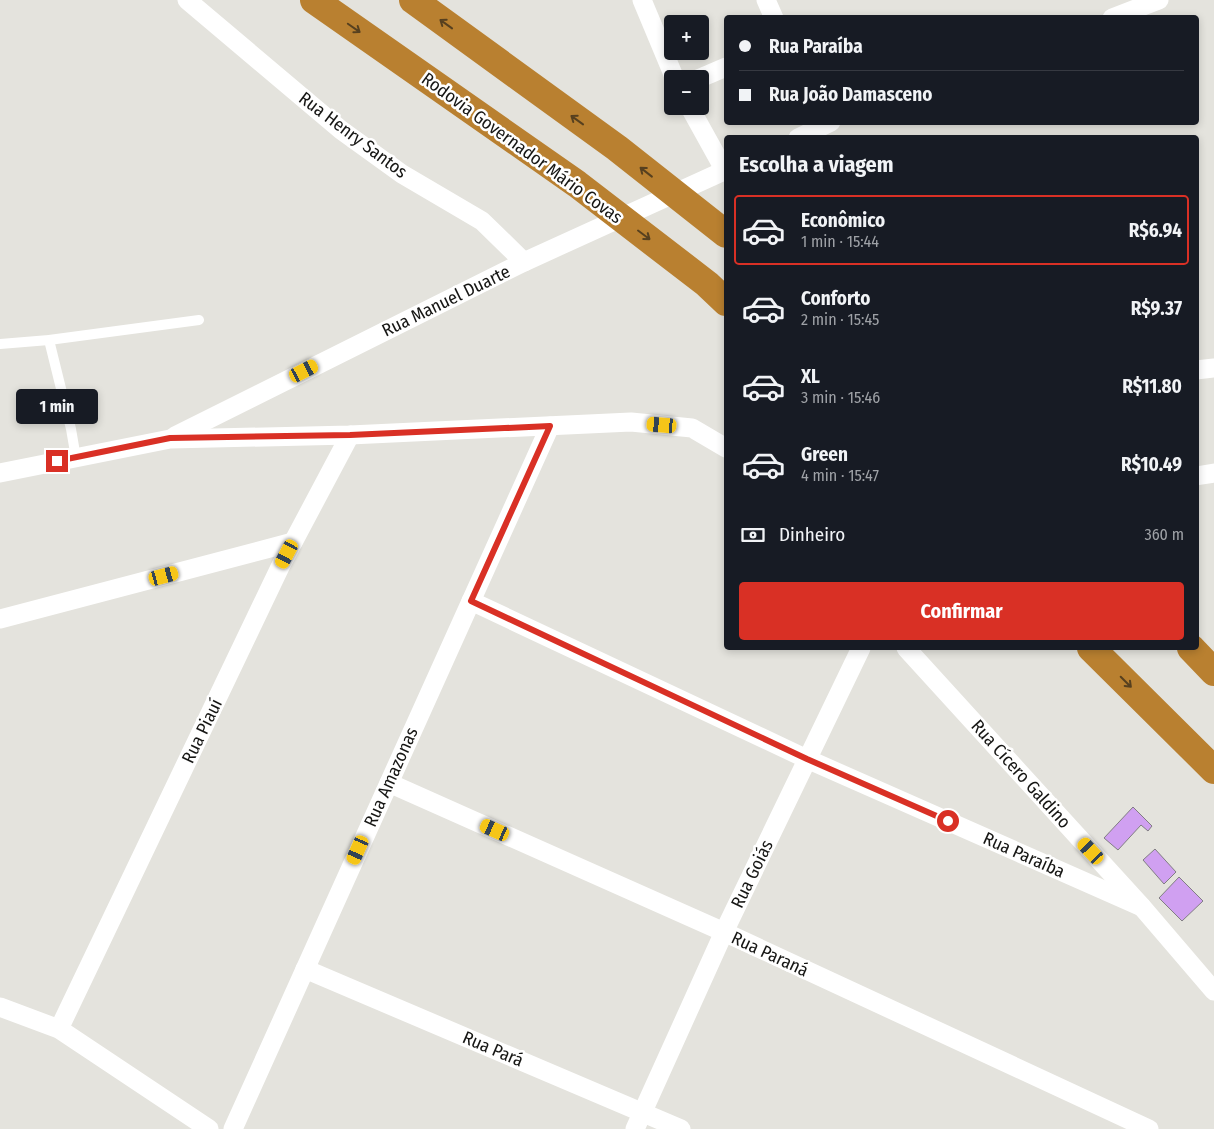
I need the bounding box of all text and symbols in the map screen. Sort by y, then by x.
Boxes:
map controls [664,15,709,115]
button: + [664,15,709,60]
one-way arrow [439,19,453,29]
one-way arrow [347,23,361,33]
text: Rua Paraíba [769,35,863,58]
street label: Rodovia Governador Mário Covas [417,68,627,228]
button: − [664,70,709,115]
text: Rua João Damasceno [769,83,932,106]
street label: Rua Henry Santos [294,87,412,183]
one-way arrow [570,115,584,125]
text: Escolha a viagem [739,151,894,178]
one-way arrow [640,166,653,177]
icon: car [741,208,786,253]
text: Econômico [801,209,885,232]
text: R$6.94 [1129,219,1182,242]
one-way arrow [637,230,650,241]
text: 1 min · 15:44 [801,232,879,251]
street label: Rua Manuel Duarte [378,260,514,342]
icon: car [741,286,786,331]
text: Conforto [801,287,870,310]
text: R$9.37 [1131,297,1182,320]
text: 2 min · 15:45 [801,310,879,329]
car [287,358,320,384]
icon: car [741,364,786,409]
text: XL [801,365,820,388]
text: R$11.80 [1122,375,1182,398]
callout: 1 min [16,388,98,424]
text: 3 min · 15:46 [801,388,880,407]
text: 1 min [40,397,74,416]
car [646,416,677,434]
icon: car [741,442,786,487]
text: Green [801,443,848,466]
route end [46,450,68,472]
text: R$10.49 [1121,453,1182,476]
text: 4 min · 15:47 [801,466,879,485]
icon: cash [739,521,767,549]
text: Dinheiro [779,523,845,546]
text: 360 m [1144,525,1184,544]
car [273,537,300,571]
car [147,565,180,587]
button: Confirmar [739,582,1184,640]
one-way arrow [1119,676,1132,688]
street label: Rua Piauí [177,695,227,767]
street label: Rua Cícero Galdino [967,715,1075,833]
street label: Rua Amazonas [359,723,423,830]
route start [937,810,959,832]
car [478,817,511,843]
street label: Rua Paraíba [980,827,1068,883]
car [345,833,370,867]
car [1075,835,1106,867]
street label: Rua Goiás [726,836,778,912]
street label: Rua Paraná [728,927,812,981]
street label: Rua Pará [459,1026,527,1072]

